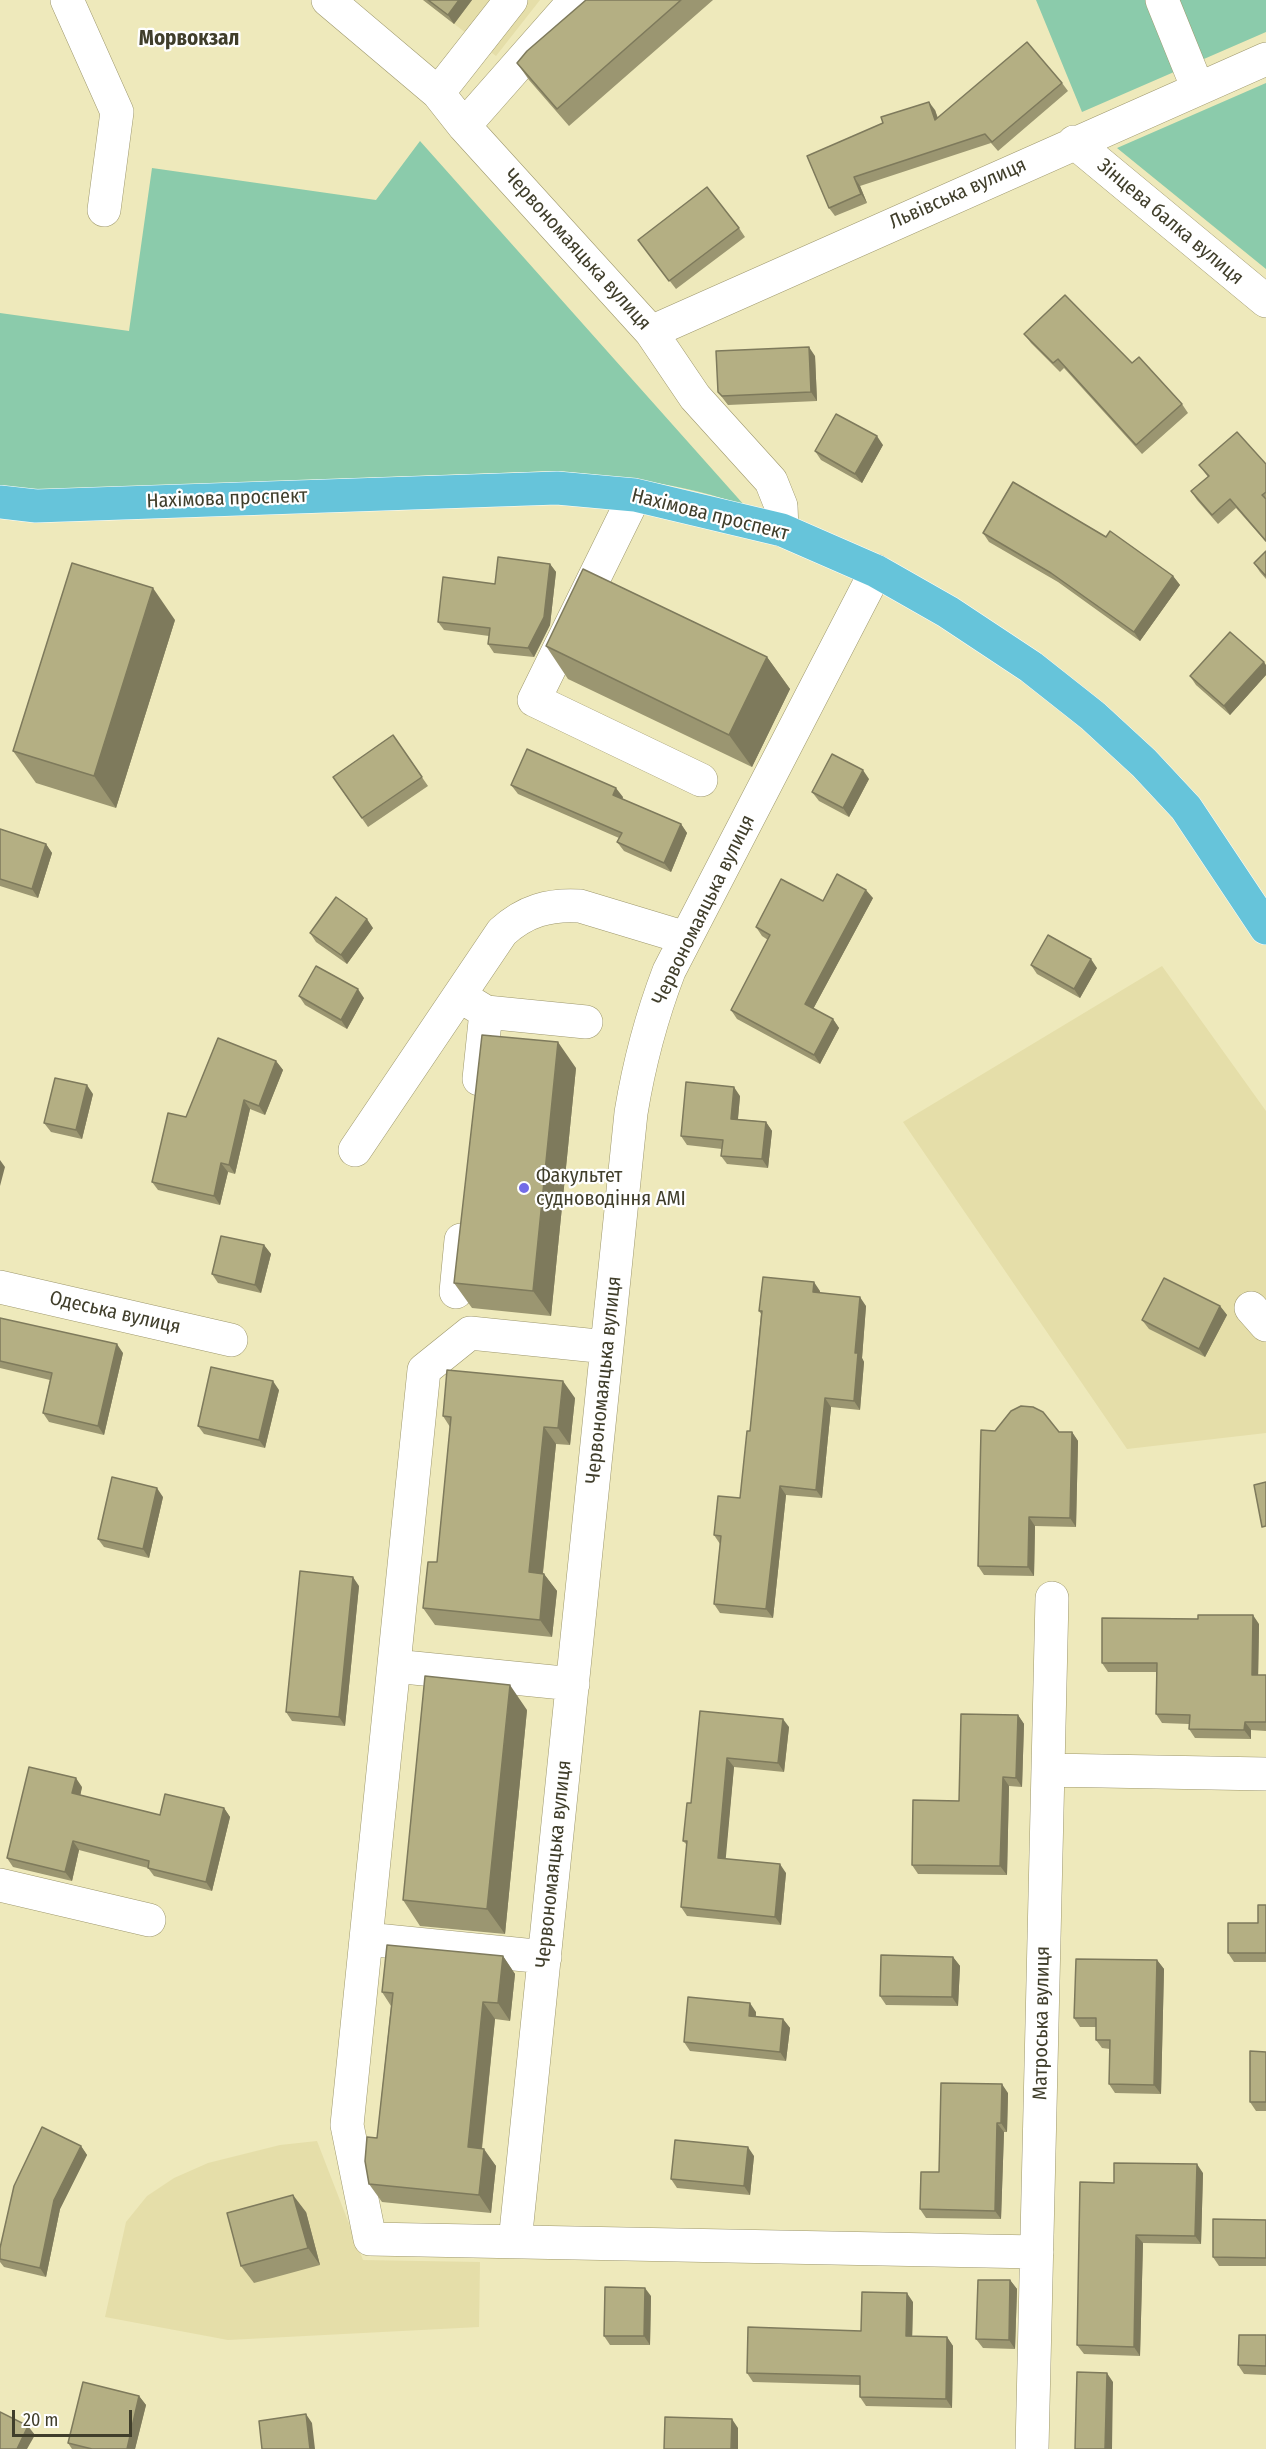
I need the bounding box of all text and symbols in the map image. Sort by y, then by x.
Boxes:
district label: Морвокзал [139,26,239,52]
street label: Львівська вулиця [886,153,1030,235]
street label: Зінцева балка вулиця [1092,154,1248,290]
street label: Червономаяцька вулиця [498,165,656,335]
street label: Нахімова проспект [146,484,308,514]
street label: Нахімова проспект [629,484,791,546]
street label: Червономаяцька вулиця [648,811,760,1009]
place label: Факультет судноводіння АМІ [536,1164,686,1211]
marker: Факультет судноводіння АМІ [517,1181,531,1195]
street label: Червономаяцька вулиця [581,1275,627,1485]
street label: Одеська вулиця [47,1286,183,1340]
street label: Червономаяцька вулиця [531,1759,577,1969]
street label: Матроська вулиця [1029,1946,1055,2100]
scale bar [15,2398,135,2436]
text: 20 m [23,2409,58,2431]

